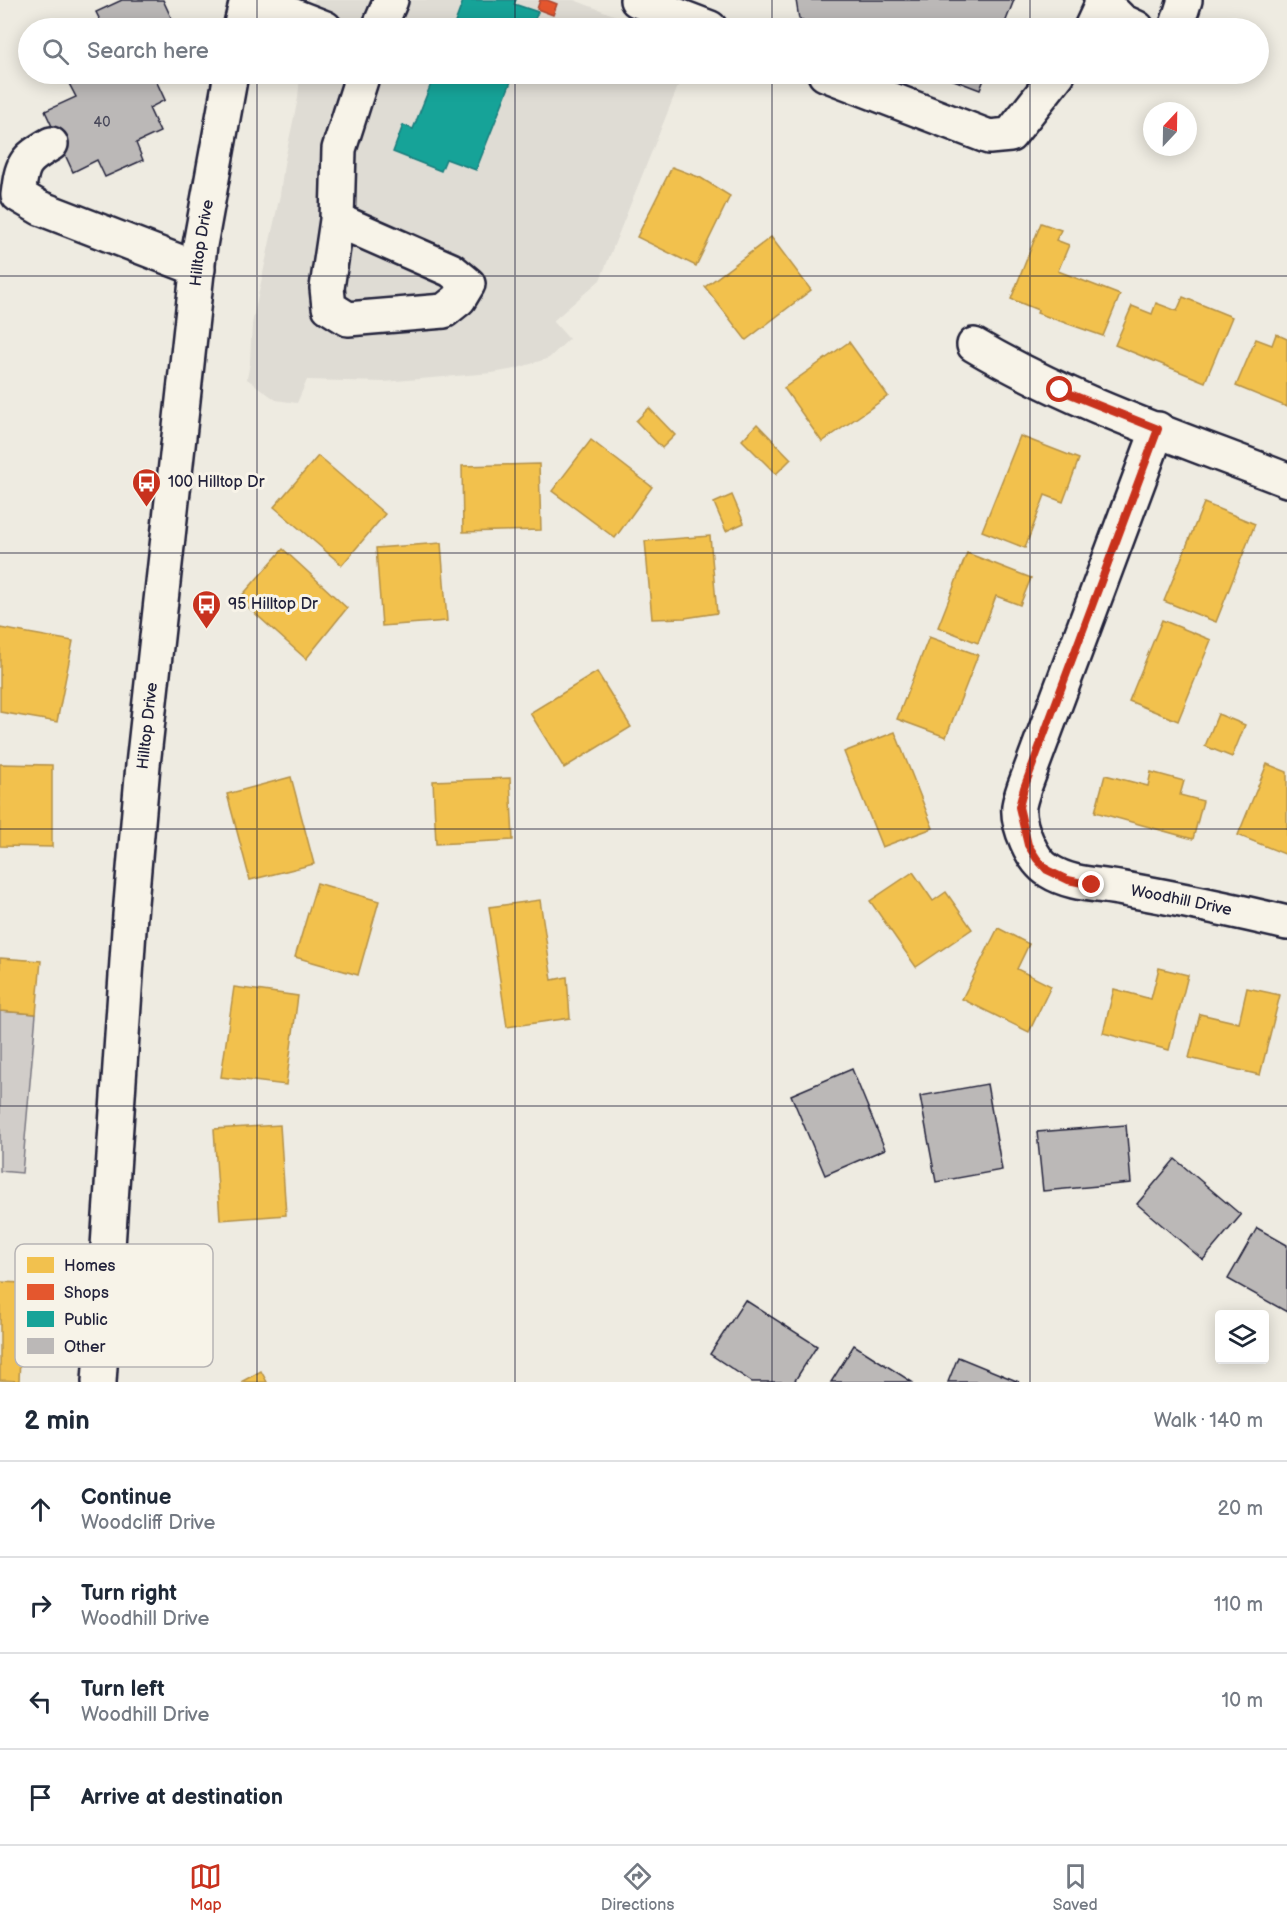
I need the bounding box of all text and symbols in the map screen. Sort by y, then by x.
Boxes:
search box [18,18,1269,84]
icon: search [39,35,72,68]
text: Search here [87,38,209,65]
north arrow [1143,102,1197,156]
house number: 40 [94,114,110,131]
street label: Hilltop Drive [186,198,218,287]
route start [1046,376,1072,402]
bus stop icon: 100 Hilltop Dr [131,466,163,508]
place label: 100 Hilltop Dr [168,473,265,492]
bus stop icon: 95 Hilltop Dr [191,588,223,630]
place label: 95 Hilltop Dr [228,595,318,614]
street label: Hilltop Drive [133,681,162,770]
route end [1078,871,1104,897]
street label: Woodhill Drive [1129,881,1234,920]
legend [15,1244,213,1367]
text: Homes [64,1257,116,1276]
text: Shops [64,1284,109,1303]
map controls [1215,1310,1269,1364]
button: layers [1215,1310,1269,1364]
text: Public [64,1311,108,1330]
text: Other [64,1338,105,1357]
text: 2 min [24,1406,90,1437]
text: Walk · 140 m [1154,1409,1263,1433]
text: Continue [81,1484,171,1511]
icon: ahead [24,1493,57,1526]
text: 20 m [1218,1497,1263,1521]
text: Woodcliff Drive [81,1511,215,1535]
text: Turn right [81,1580,177,1607]
icon: right [24,1589,57,1622]
text: 110 m [1214,1593,1263,1617]
text: Woodhill Drive [81,1607,209,1631]
text: Turn left [81,1676,165,1703]
icon: left [24,1685,57,1718]
text: 10 m [1222,1689,1263,1713]
text: Woodhill Drive [81,1703,209,1727]
icon: arrive [24,1781,57,1814]
text: Arrive at destination [81,1784,283,1811]
tab: Map [189,1860,222,1915]
tab: Directions [601,1860,674,1915]
tab: Saved [1053,1860,1098,1915]

